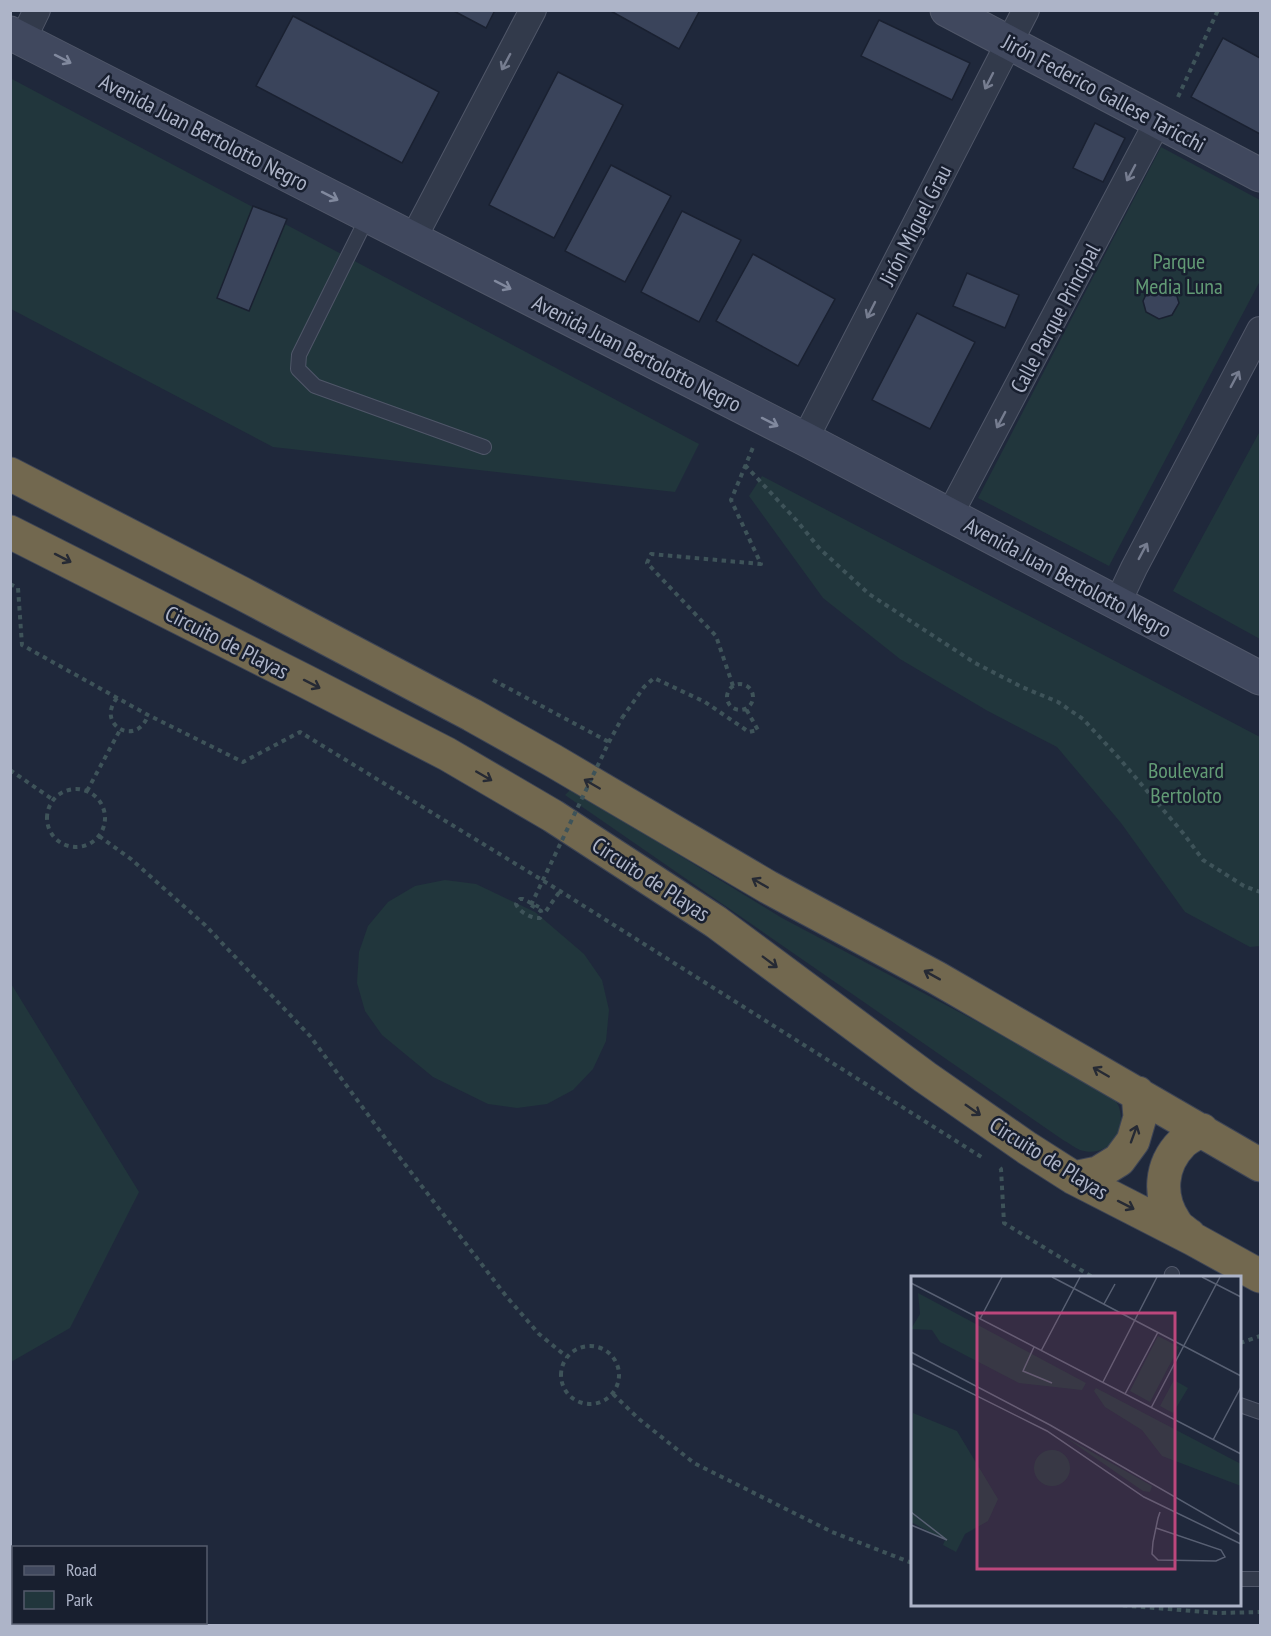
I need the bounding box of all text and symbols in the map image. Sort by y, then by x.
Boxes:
street label: Jirón Federico Gallese Taricchi [997,27,1210,158]
one-way arrow [500,53,511,71]
one-way arrow [53,54,71,66]
street label: Avenida Juan Bertolotto Negro [95,67,313,197]
one-way arrow [983,72,995,89]
street label: Jirón Miguel Grau [872,160,957,291]
one-way arrow [1125,164,1137,181]
one-way arrow [320,191,338,202]
street label: Calle Parque Principal [1004,238,1107,398]
park label: Parque Media Luna [1135,247,1223,300]
one-way arrow [494,279,511,291]
street label: Avenida Juan Bertolotto Negro [528,288,746,418]
one-way arrow [865,301,877,319]
one-way arrow [1229,371,1241,388]
one-way arrow [995,410,1006,428]
one-way arrow [761,416,779,428]
street label: Avenida Juan Bertolotto Negro [960,510,1176,644]
one-way arrow [1137,543,1149,560]
one-way arrow [53,553,71,565]
street label: Circuito de Playas [161,599,293,685]
one-way arrow [303,678,320,690]
park label: Boulevard Bertoloto [1148,756,1224,809]
one-way arrow [475,770,492,782]
one-way arrow [584,778,601,790]
street label: Circuito de Playas [587,831,715,927]
one-way arrow [752,876,769,888]
one-way arrow [762,956,778,968]
one-way arrow [923,969,941,980]
one-way arrow [1093,1066,1110,1078]
one-way arrow [964,1104,980,1116]
street label: Circuito de Playas [984,1110,1114,1206]
one-way arrow [1130,1125,1141,1144]
one-way arrow [1117,1199,1134,1211]
inset map [911,1276,1241,1606]
legend [12,1546,207,1624]
text: Road [66,1558,97,1581]
text: Park [66,1588,93,1611]

